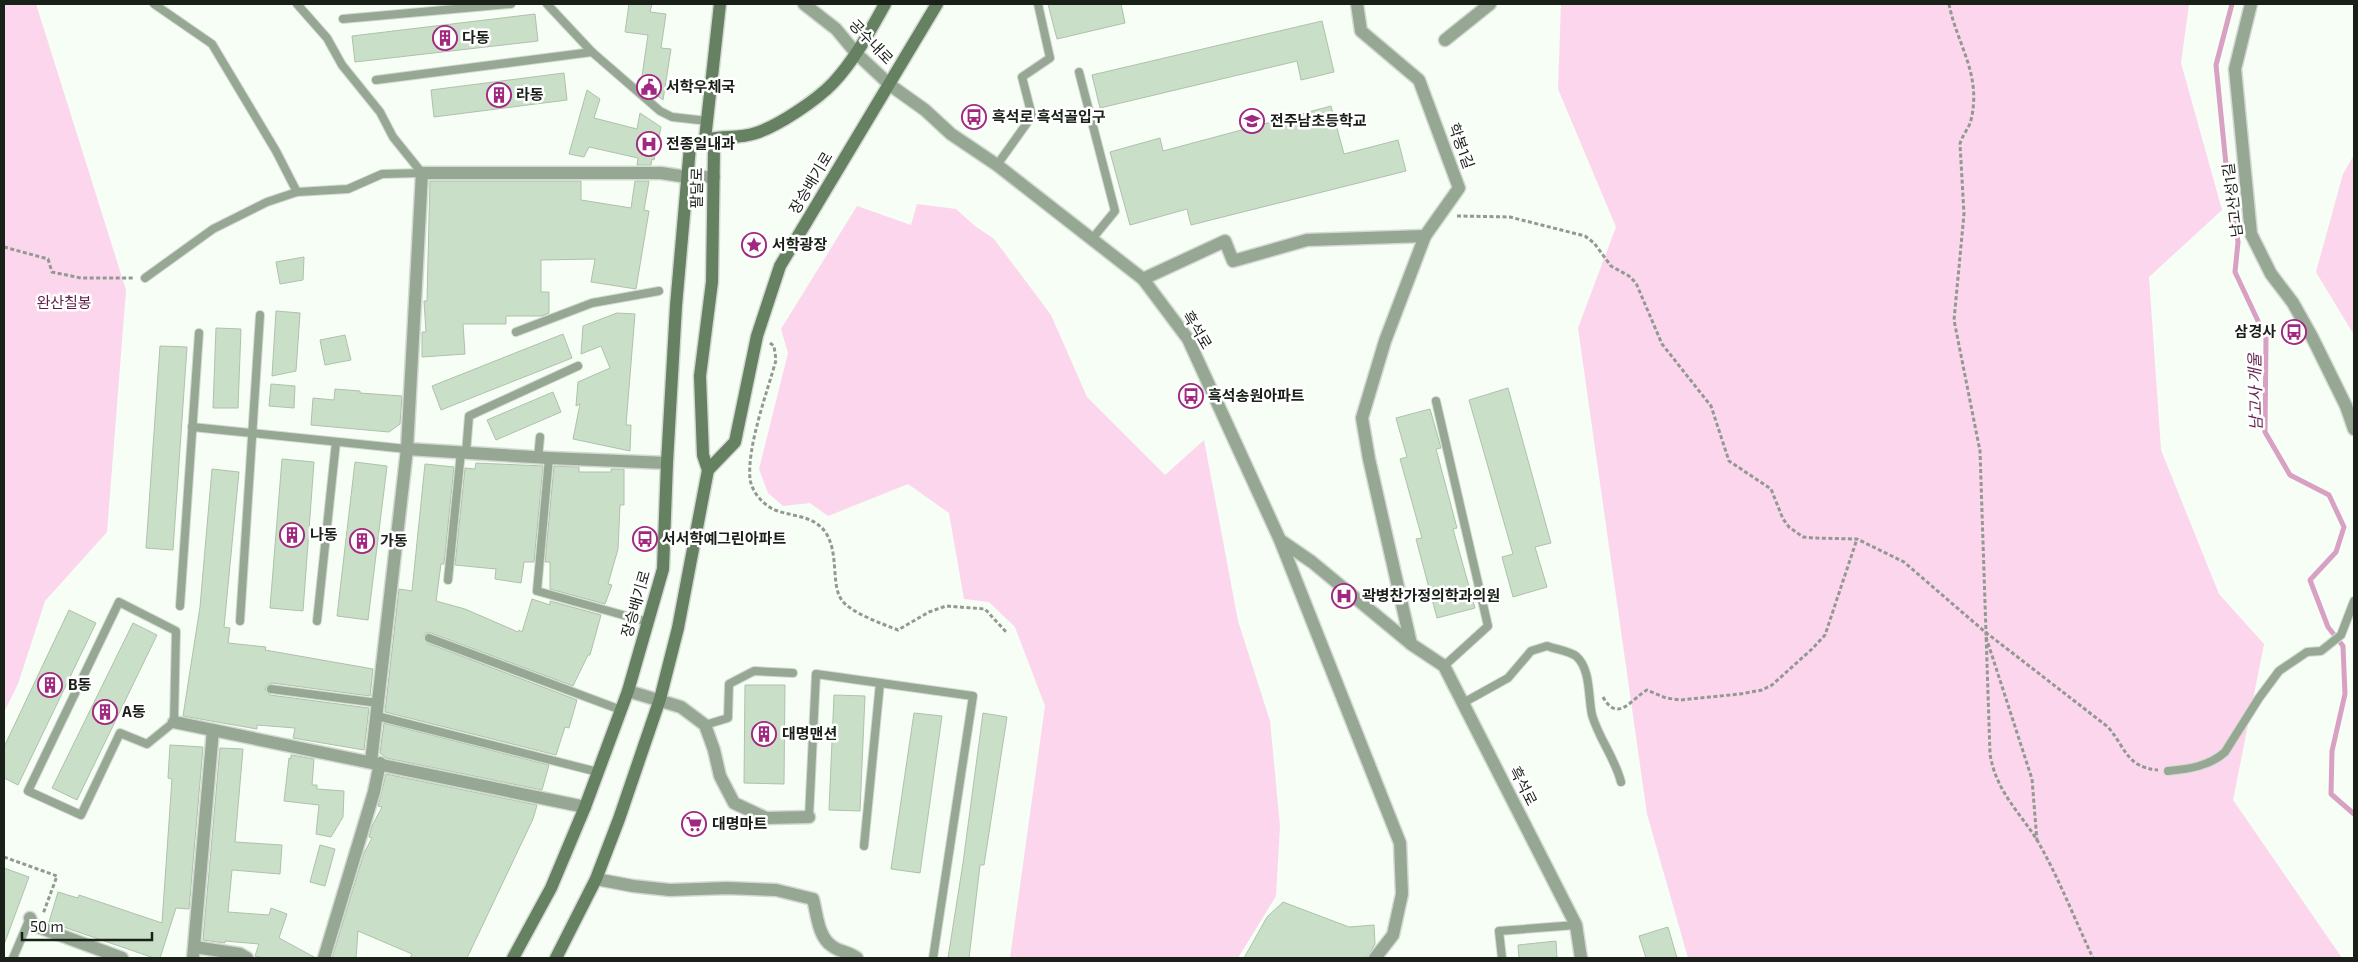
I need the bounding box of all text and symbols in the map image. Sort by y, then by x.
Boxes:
street label: 공수내로 [846,15,897,67]
building icon: 다동 [432,25,458,51]
place label: 다동 [462,28,490,46]
public building icon: 서학우체국 [636,74,662,100]
place label: 서학우체국 [666,77,735,95]
building icon: 라동 [486,82,512,108]
place label: 라동 [516,85,544,103]
bus stop icon: 흑석로 흑석골입구 [961,104,987,130]
place label: 흑석로 흑석골입구 [992,107,1106,125]
school or university icon: 전주남초등학교 [1239,108,1265,134]
place label: 전주남초등학교 [1270,111,1367,129]
street label: 학봉1길 [1445,120,1478,171]
hospital icon: 전종일내과 [636,131,662,157]
place label: 전종일내과 [666,134,735,152]
street label: 장승배기로 [785,148,836,217]
street label: 남고산성1길 [2219,162,2246,238]
street label: 팔달로 [687,167,705,209]
place icon: 서학광장 [741,232,767,258]
place label: 서학광장 [772,235,827,253]
park label: 완산칠봉 [36,293,92,311]
street label: 흑석로 [1179,307,1216,352]
bus stop icon: 삼경사 [2281,319,2307,345]
place label: 삼경사 [2235,322,2276,340]
water label: 남고사 개울 [2244,352,2265,431]
bus stop icon: 흑석송원아파트 [1178,383,1204,409]
place label: 흑석송원아파트 [1208,386,1305,404]
building icon: 나동 [279,522,305,548]
place label: 나동 [310,525,338,543]
bus stop icon: 서서학예그린아파트 [632,526,658,552]
building icon: 가동 [349,528,375,554]
place label: 서서학예그린아파트 [662,529,786,547]
place label: 가동 [380,531,408,549]
street label: 장승배기로 [617,568,653,639]
hospital icon: 곽병찬가정의학과의원 [1331,583,1357,609]
place label: 곽병찬가정의학과의원 [1362,586,1500,604]
building icon: B동 [37,672,63,698]
place label: B동 [68,675,92,693]
building icon: A동 [92,699,118,725]
place label: A동 [122,702,146,720]
building icon: 대명맨션 [751,721,777,747]
place label: 대명맨션 [782,724,837,742]
street label: 흑석로 [1506,763,1541,808]
supermarket icon: 대명마트 [681,811,707,837]
place label: 대명마트 [712,814,767,832]
scale bar [22,910,152,942]
text: 50 m [30,917,64,935]

